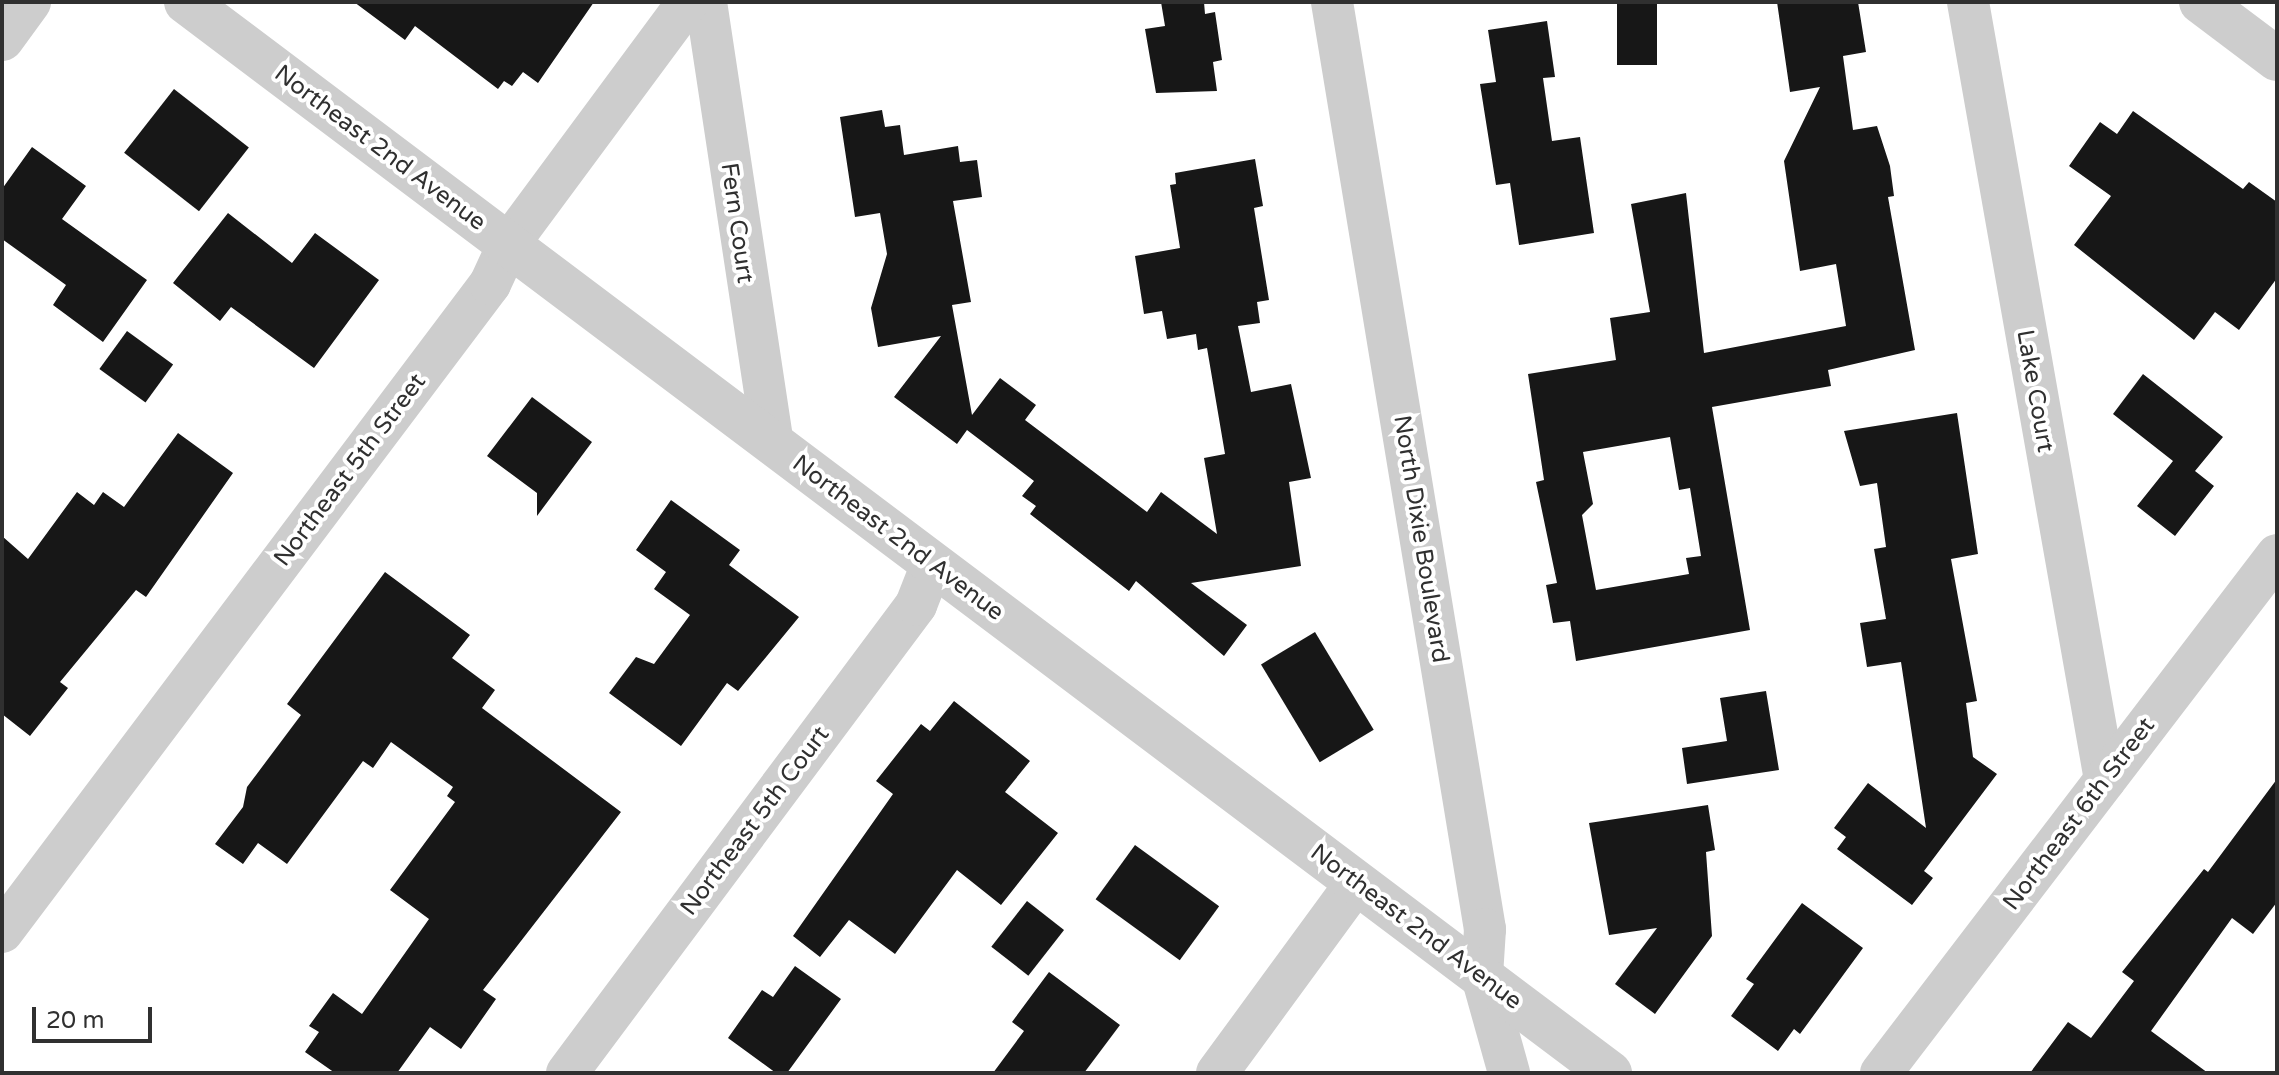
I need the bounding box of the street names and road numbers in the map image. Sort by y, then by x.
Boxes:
street label: Northeast 2nd Avenue [269,59,491,237]
street label: Fern Court [714,161,760,285]
street label: Lake Court [2010,328,2060,454]
street label: Northeast 5th Street [268,368,432,572]
street label: North Dixie Boulevard [1387,413,1455,665]
street label: Northeast 2nd Avenue [787,449,1009,627]
street label: Northeast 6th Street [1997,712,2161,916]
street label: Northeast 5th Court [674,721,836,921]
street label: Northeast 2nd Avenue [1305,838,1527,1016]

